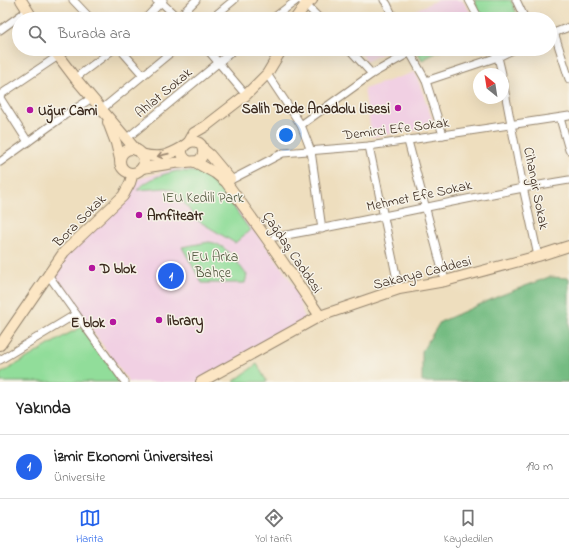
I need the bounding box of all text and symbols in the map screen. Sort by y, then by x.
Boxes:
search box [12,12,557,56]
icon: search [26,23,48,45]
text: Burada ara [58,23,131,45]
street label: Ahlat Sokak [131,62,198,123]
north arrow [473,68,509,104]
place label: Salih Dede Anadolu Lisesi [242,99,390,120]
place label: Uğur Cami [38,101,98,124]
marker: Salih Dede Anadolu Lisesi [393,103,403,113]
marker: Uğur Cami [25,105,35,115]
street label: Demirci Efe Sokak [341,112,451,147]
your location [276,125,296,145]
street label: Cihangir Sokak [516,145,554,232]
one-way arrow [157,152,170,160]
street label: Mehmet Efe Sokak [365,175,475,218]
park label: IEU Kedili Park [162,188,244,209]
street label: Bora Sokak [48,189,112,253]
place label: Amfiteatr [147,206,204,227]
street label: Çağdaş Caddesi [256,208,327,298]
marker: Amfiteatr [134,210,144,220]
park label: IEU Arka Bahçe [188,247,238,284]
street label: Sakarya Caddesi [371,251,474,297]
place label: D blok [99,259,137,280]
pin: 1 [158,261,184,291]
marker: D blok [87,263,97,273]
place label: library [167,311,204,334]
place label: E blok [71,313,106,334]
marker: library [154,315,164,325]
marker: E blok [108,317,118,327]
text: Yakında [16,396,71,421]
text: İzmir Ekonomi Üniversitesi [54,446,213,468]
text: 1 [27,457,31,476]
text: 190 m [526,457,553,476]
text: Üniversite [54,468,105,487]
tab: Harita [76,507,103,547]
tab: Yol tarifi [255,507,292,547]
tab: Kaydedilen [444,507,493,547]

